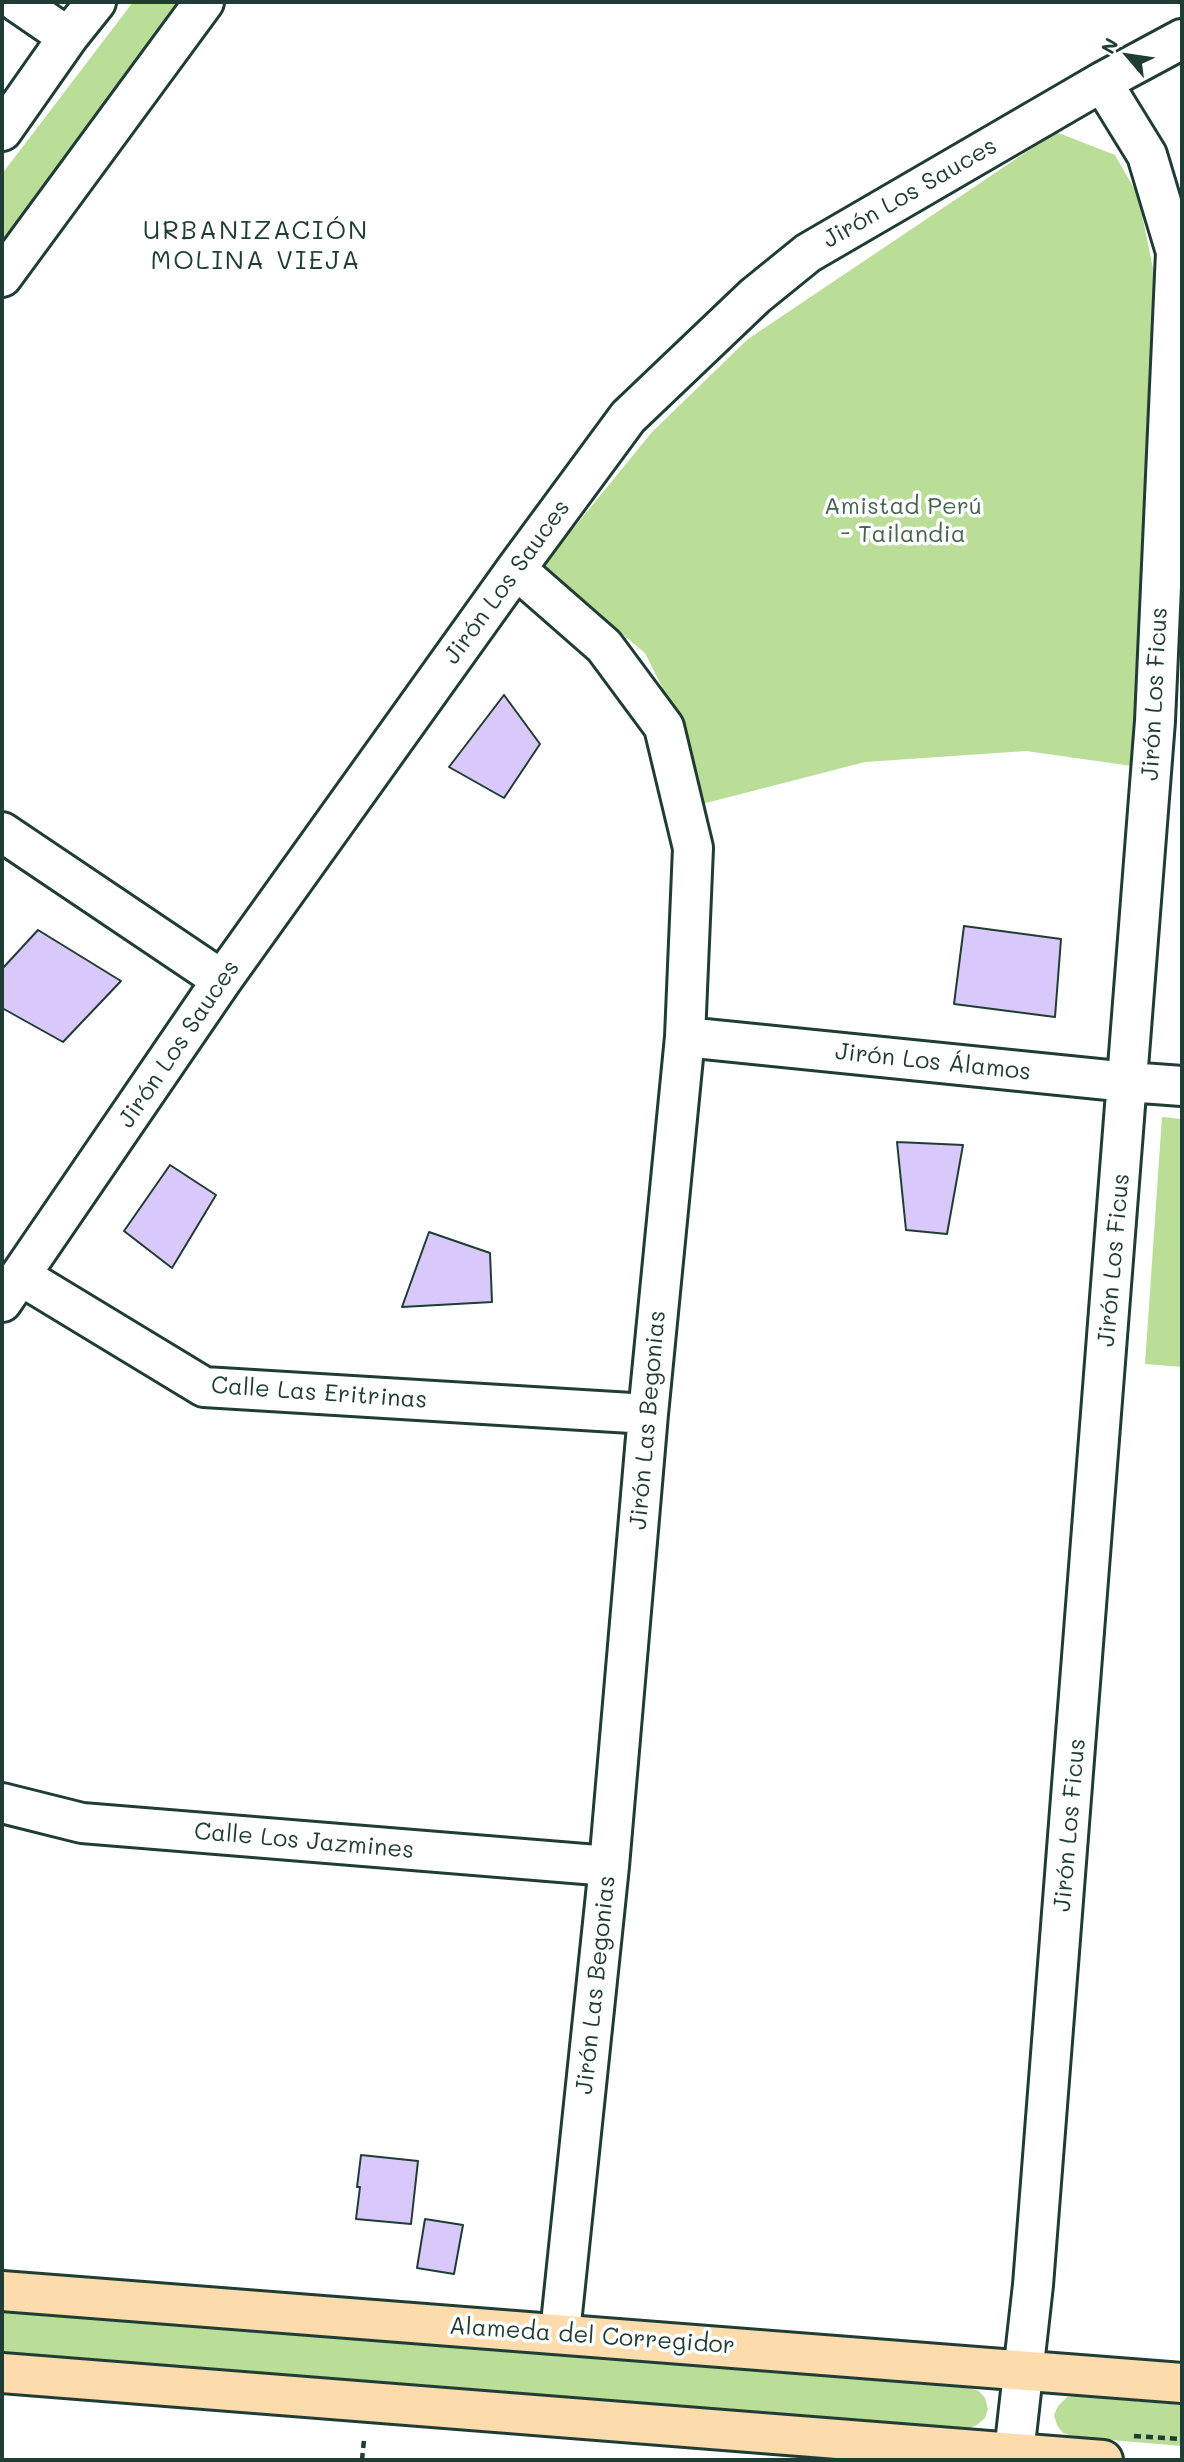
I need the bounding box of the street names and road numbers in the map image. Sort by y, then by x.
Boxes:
street label: Jirón Los Sauces [818,131,1002,255]
street label: Jirón Los Sauces [438,494,576,670]
street label: Jirón Los Ficus [1136,607,1174,781]
street label: Jirón Los Sauces [112,955,246,1133]
street label: Jirón Los Álamos [834,1037,1032,1087]
street label: Jirón Los Ficus [1092,1172,1136,1348]
street label: Jirón Las Begonias [624,1309,672,1531]
street label: Calle Las Eritrinas [210,1371,428,1415]
street label: Jirón Los Ficus [1048,1737,1092,1913]
street label: Calle Los Jazmines [193,1817,415,1865]
street label: Jirón Las Begonias [570,1874,622,2096]
street label: Alameda del Corregidor [448,2312,736,2360]

